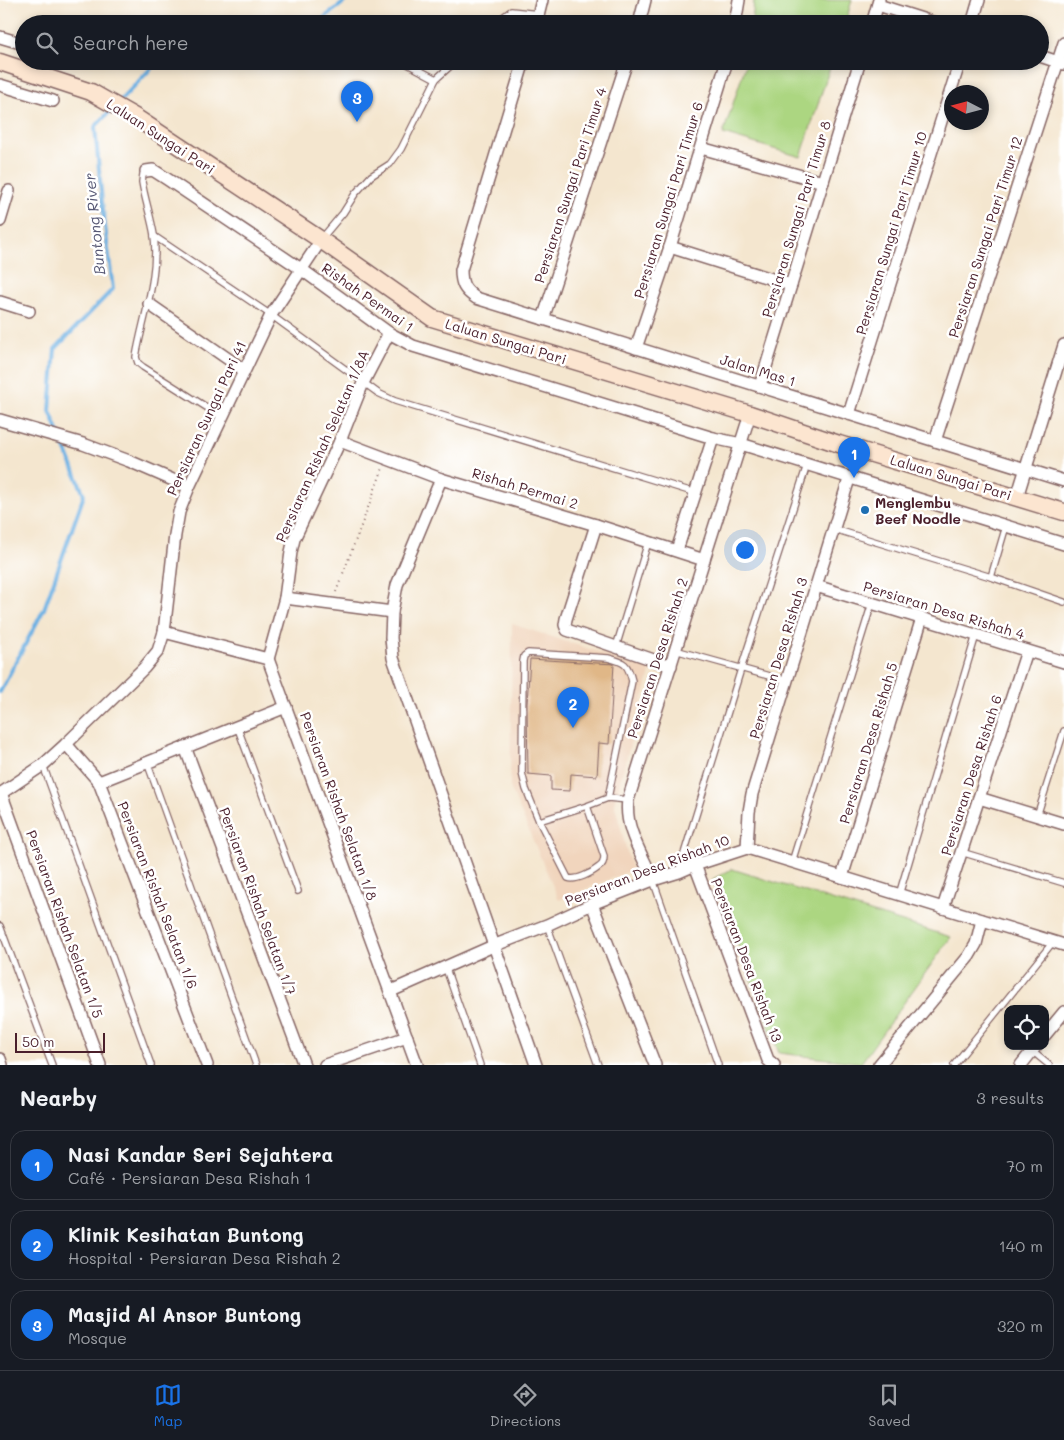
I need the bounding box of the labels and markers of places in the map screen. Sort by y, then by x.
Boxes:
pin: 3 [341,81,373,122]
pin: 1 [838,437,870,478]
place label: Menglembu Beef Noodle [875,493,961,528]
marker: Menglembu Beef Noodle [859,504,871,516]
pin: 2 [557,687,589,728]

